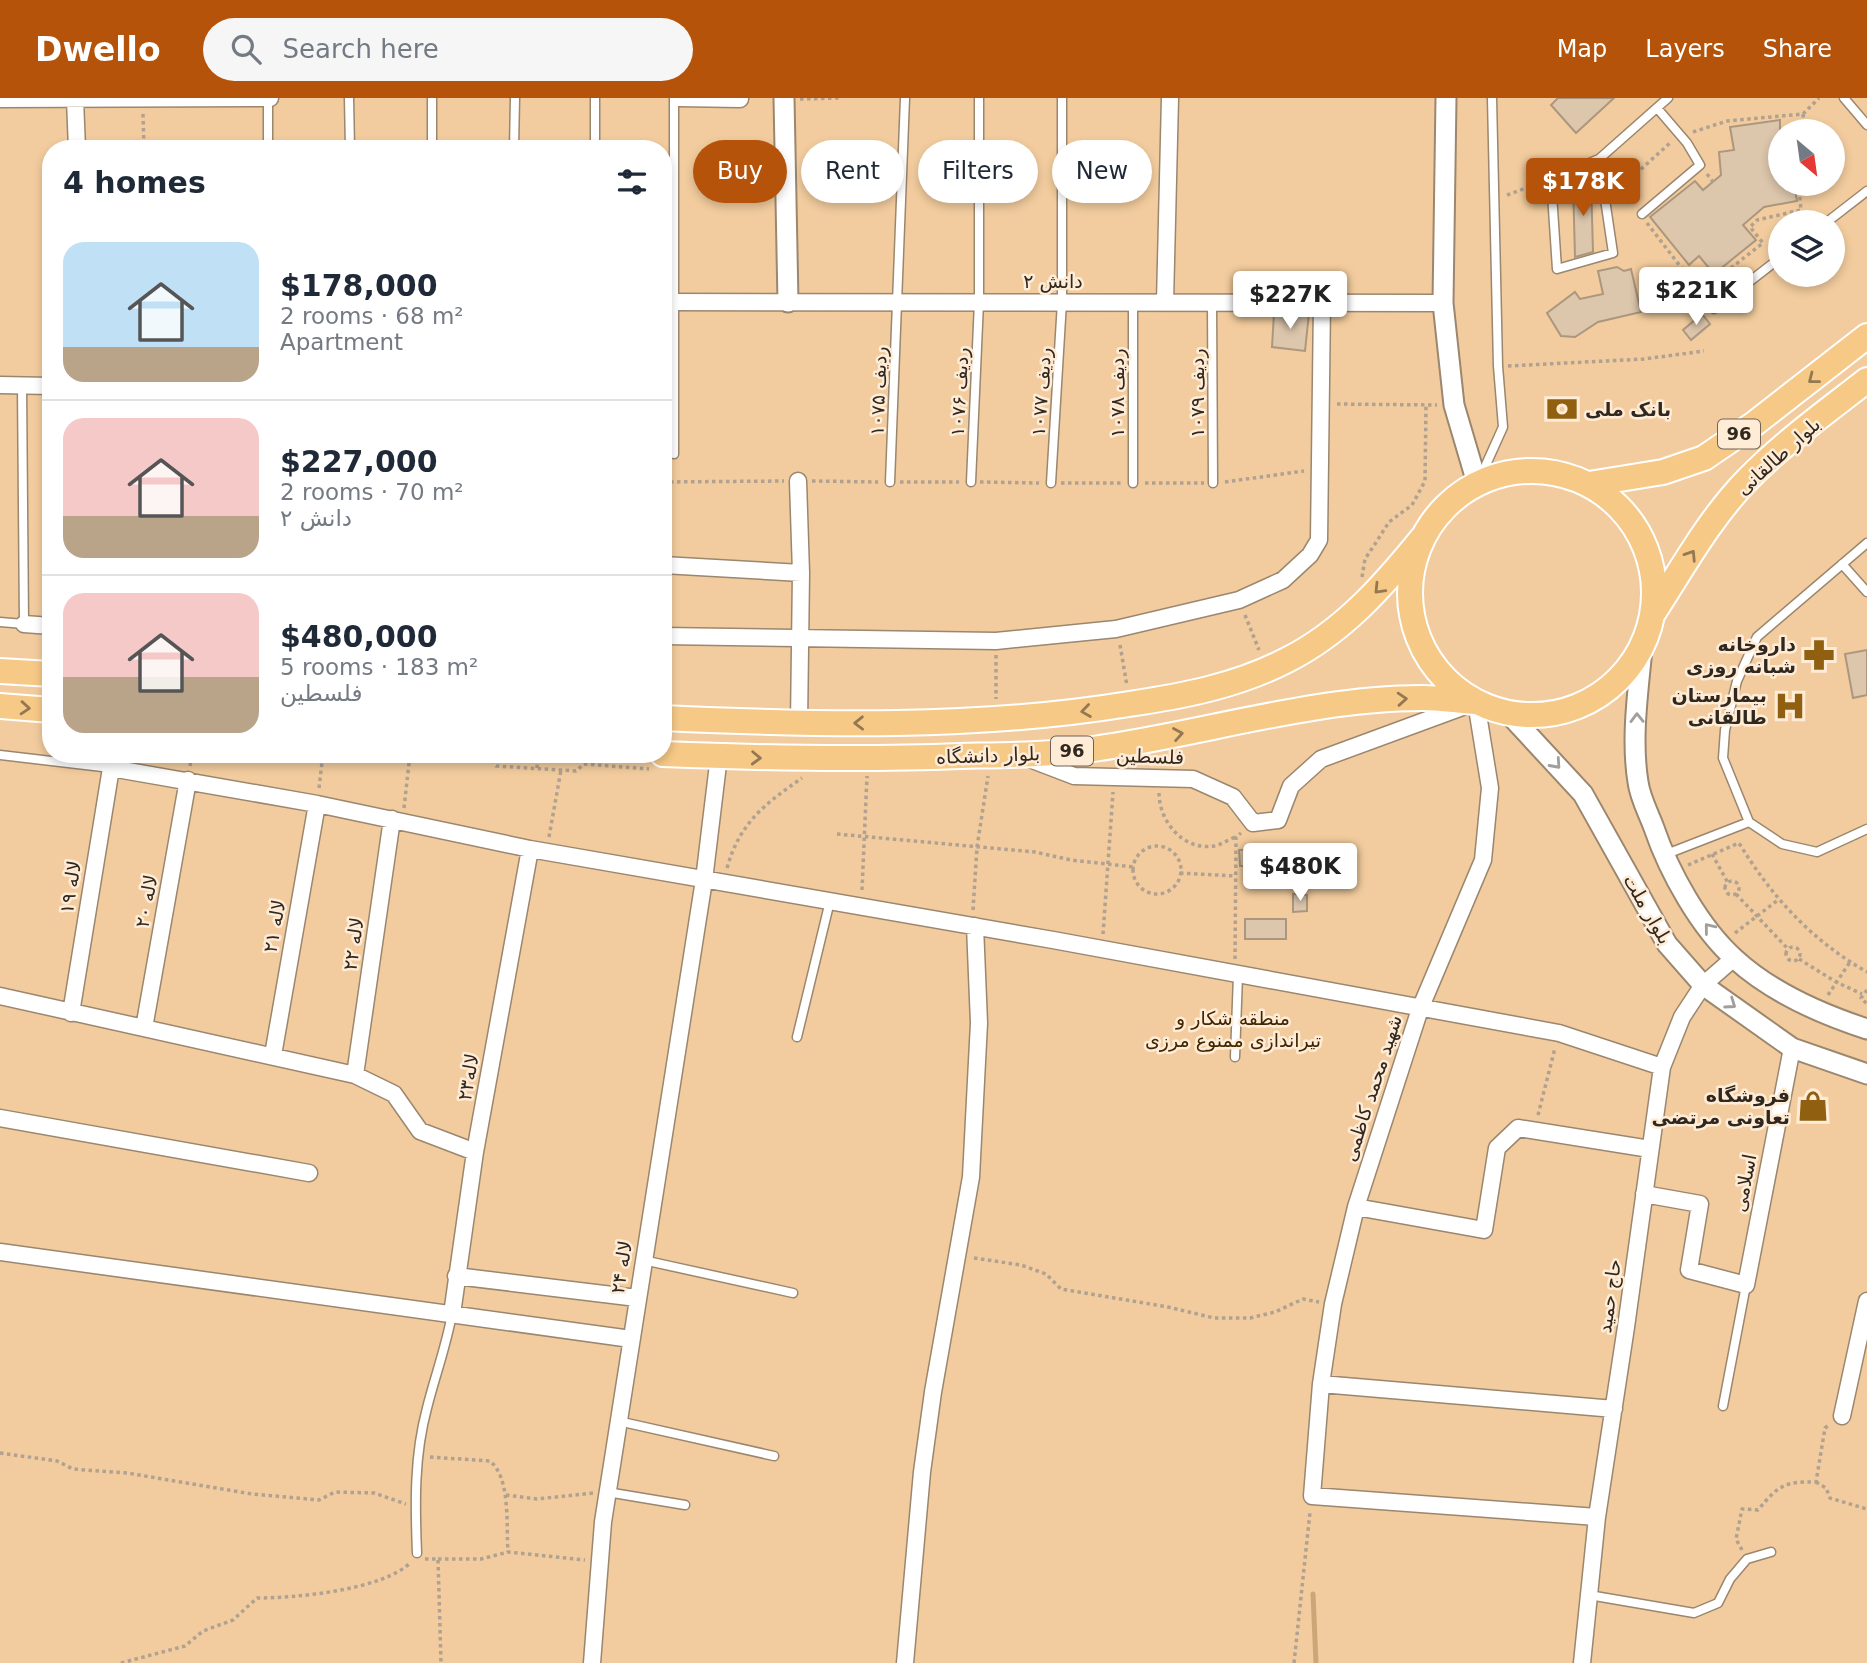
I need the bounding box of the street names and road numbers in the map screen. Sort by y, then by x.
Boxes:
street label: دانش ۲ [1023,270,1083,293]
street label: ردیف ۱۰۷۵ [865,346,892,436]
street label: ردیف ۱۰۷۶ [946,347,973,437]
street label: ردیف ۱۰۷۷ [1027,347,1056,437]
street label: ردیف ۱۰۷۸ [1106,348,1129,438]
street label: ردیف ۱۰۷۹ [1186,348,1209,438]
street label: بلوار طالقانی [1732,413,1825,500]
road number: 96 [1718,420,1760,448]
road number: 96 [1051,736,1093,766]
street label: بلوار دانشگاه [936,742,1040,769]
street label: فلسطین [1116,744,1184,769]
street label: لاله ۱۹ [55,859,85,915]
street label: بلوار ملت [1618,870,1677,948]
street label: لاله ۲۰ [131,873,161,929]
street label: لاله ۲۱ [259,898,289,954]
street label: لاله ۲۲ [338,916,368,972]
street label: شهید محمد کاظمی [1338,1012,1407,1164]
street label: لاله۲۳ [453,1052,483,1102]
street label: اسلامی [1728,1152,1760,1214]
street label: لاله ۲۴ [606,1239,636,1295]
street label: حاج حمید [1593,1258,1626,1334]

